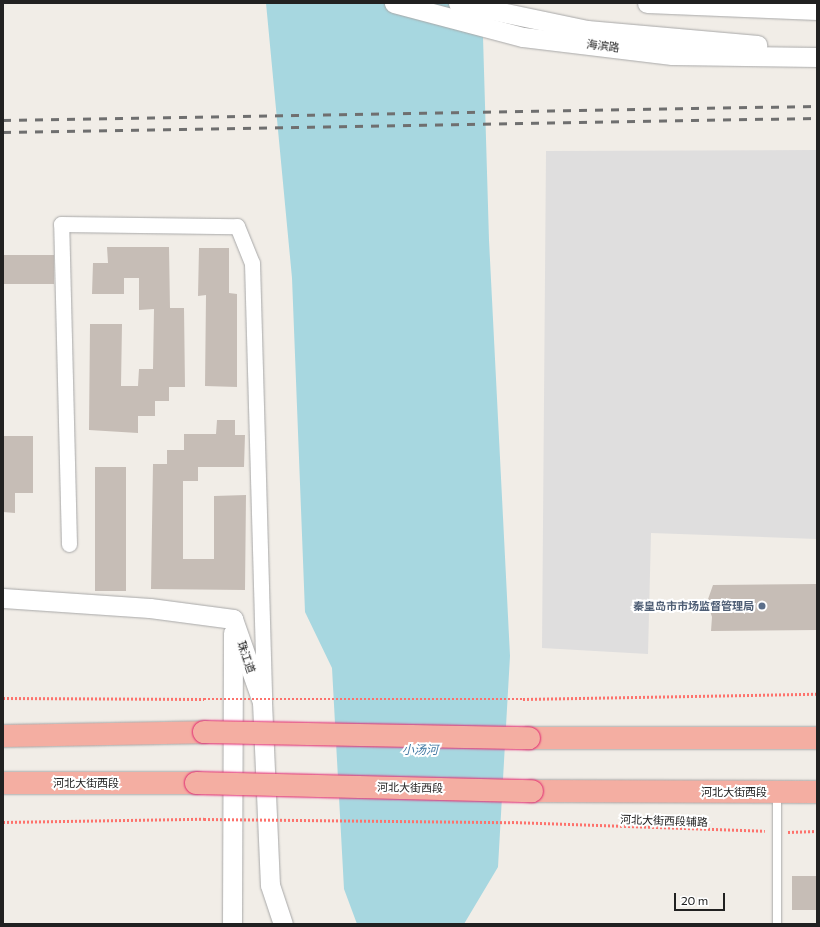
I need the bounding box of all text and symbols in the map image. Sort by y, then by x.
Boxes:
street label: 海滨路 [586,37,620,55]
place label: 秦皇岛市市场监督管理局 [633,599,754,613]
marker: 秦皇岛市市场监督管理局 [757,601,767,611]
street label: 珠江道 [234,639,258,675]
water label: 小汤河 [402,743,438,757]
street label: 河北大街西段 [53,776,119,790]
street label: 河北大街西段 [377,781,443,795]
street label: 河北大街西段 [701,785,767,799]
street label: 河北大街西段辅路 [620,813,708,829]
scale bar [676,885,727,911]
text: 20 m [681,893,708,907]

